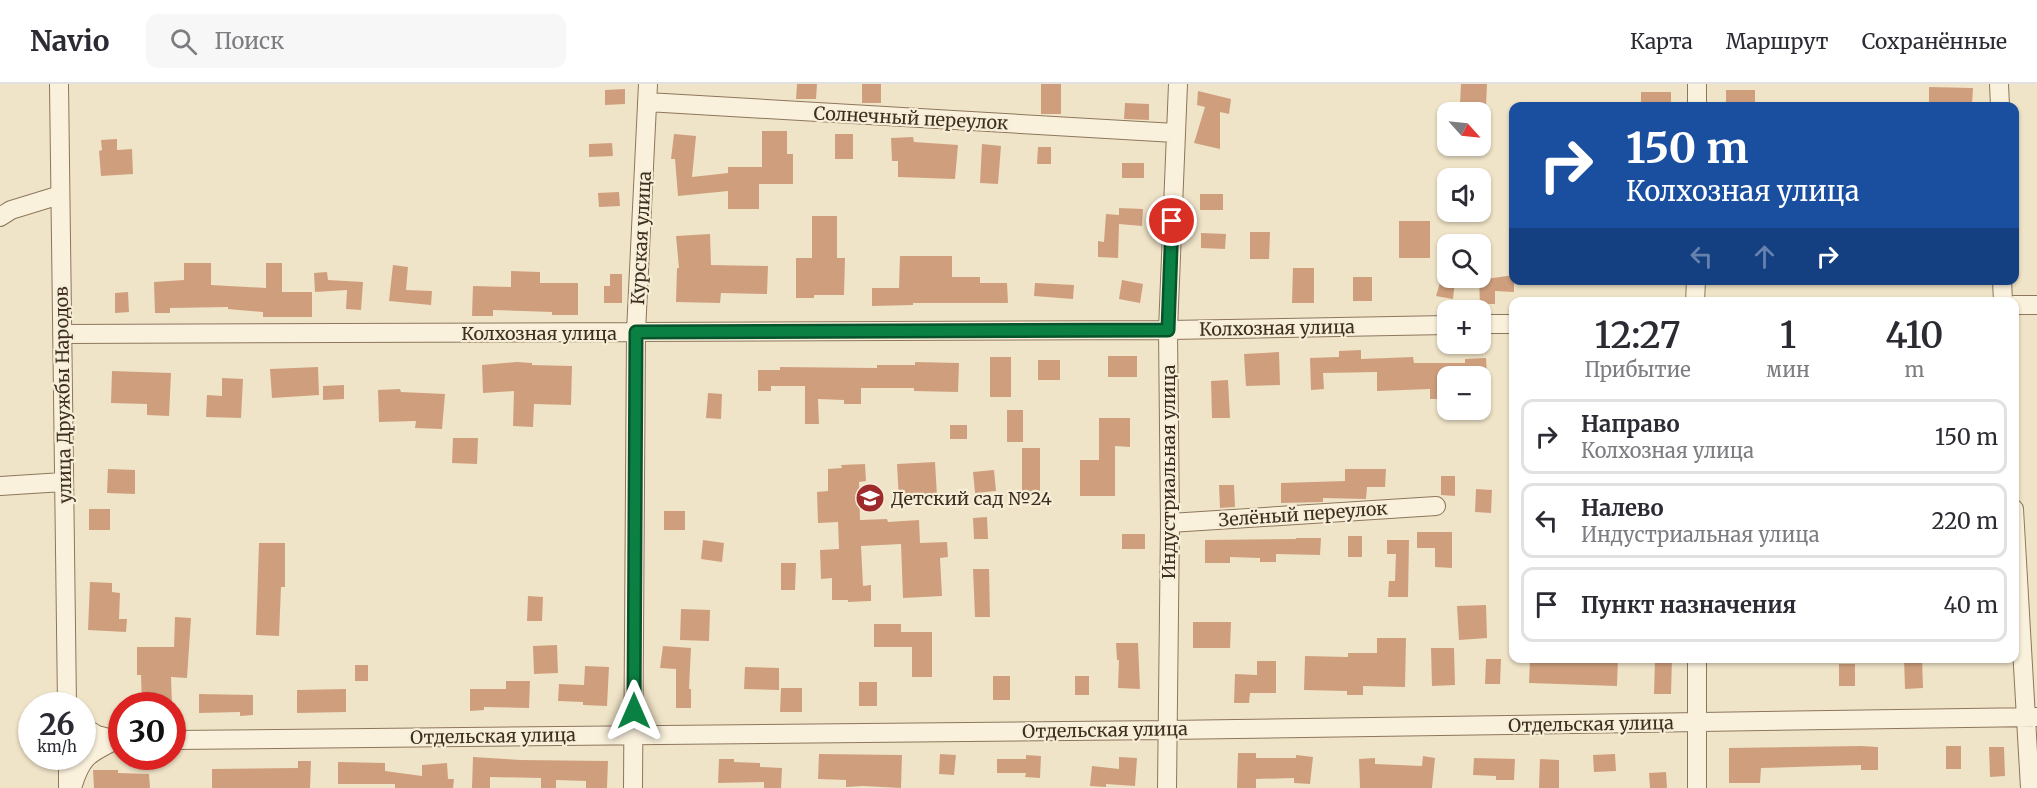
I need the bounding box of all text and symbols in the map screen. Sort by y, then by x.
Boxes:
search box [146,14,566,68]
text: Navio [30,23,110,59]
icon: search [167,25,200,58]
text: Поиск [215,27,284,55]
text: Карта [1630,28,1693,55]
text: Маршрут [1726,28,1829,55]
text: Сохранённые [1862,28,2007,55]
street label: Солнечный переулок [813,101,1009,135]
north arrow [1437,102,1491,156]
map controls [1437,102,1491,420]
text: 150 m [1626,122,1748,174]
icon: right [1527,126,1605,204]
button: sound [1437,168,1491,222]
street label: Курская улица [626,170,656,306]
text: Колхозная улица [1626,174,1860,208]
pin [1146,195,1197,246]
icon: arrive [1155,204,1188,237]
button: search [1437,234,1491,288]
icon: left [1685,240,1718,273]
icon: ahead [1748,240,1781,273]
icon: right [1811,240,1844,273]
street label: улица Дружбы Народов [50,286,76,504]
button: + [1437,300,1491,354]
text: 12:27 [1594,313,1681,358]
text: 1 [1780,313,1796,358]
text: 410 [1885,313,1944,358]
street label: Колхозная улица [1199,315,1355,341]
street label: Колхозная улица [461,322,617,345]
text: Прибытие [1584,357,1691,382]
text: мин [1766,357,1810,382]
text: m [1904,357,1924,382]
street label: Индустриальная улица [1157,364,1180,579]
button: − [1437,366,1491,420]
text: Направо [1581,410,1680,438]
icon: right [1530,420,1563,453]
text: 150 m [1935,423,1998,451]
text: Колхозная улица [1581,438,1754,463]
school or university icon: Детский сад №24 [854,482,886,514]
place label: Детский сад №24 [891,487,1052,510]
text: Налево [1581,494,1664,522]
street label: Зелёный переулок [1218,497,1389,531]
icon: left [1530,504,1563,537]
text: 220 m [1931,507,1998,535]
text: Индустриальная улица [1581,522,1819,547]
icon: arrive [1530,588,1563,621]
text: Пункт назначения [1581,591,1796,619]
text: 40 m [1943,591,1998,619]
position arrow [602,679,666,743]
speed limit sign: 30 [108,692,186,770]
text: 26 [39,705,75,743]
street label: Отдельская улица [1508,711,1674,737]
street label: Отдельская улица [1022,717,1188,743]
street label: Отдельская улица [410,723,576,749]
text: km/h [37,737,77,756]

